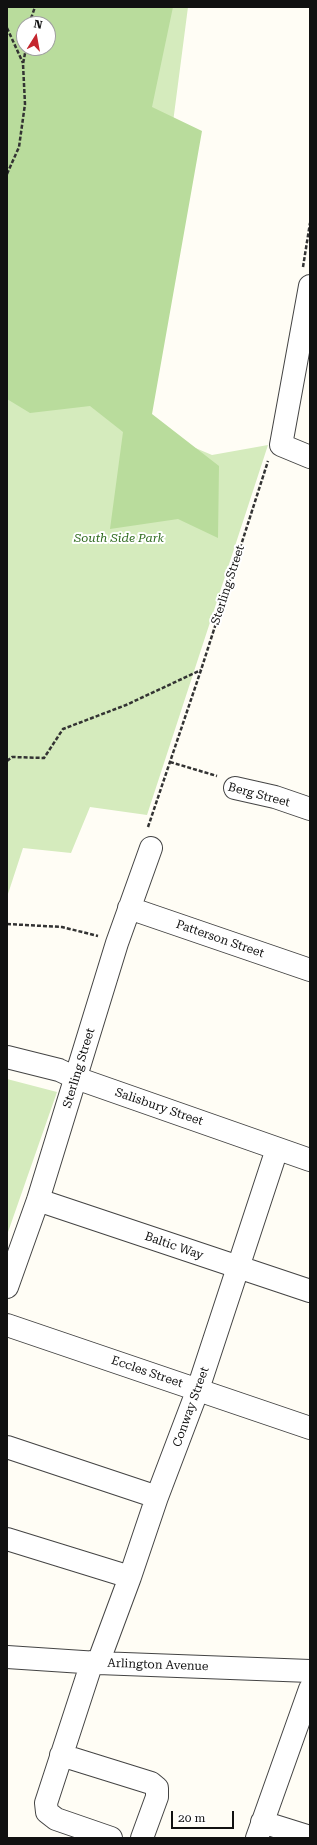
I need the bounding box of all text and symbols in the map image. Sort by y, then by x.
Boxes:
north arrow [16,16,56,56]
text: N [33,18,44,32]
park label: South Side Park [74,531,164,545]
street label: Sterling Street [208,543,248,627]
street label: Berg Street [226,780,292,810]
street label: Patterson Street [174,917,266,961]
street label: Sterling Street [60,1026,98,1110]
street label: Salisbury Street [113,1085,205,1129]
street label: Baltic Way [143,1229,205,1263]
street label: Eccles Street [109,1353,185,1391]
street label: Conway Street [170,1365,212,1449]
street label: Arlington Avenue [107,1656,209,1674]
scale bar [173,1803,236,1829]
text: 20 m [178,1811,205,1825]

